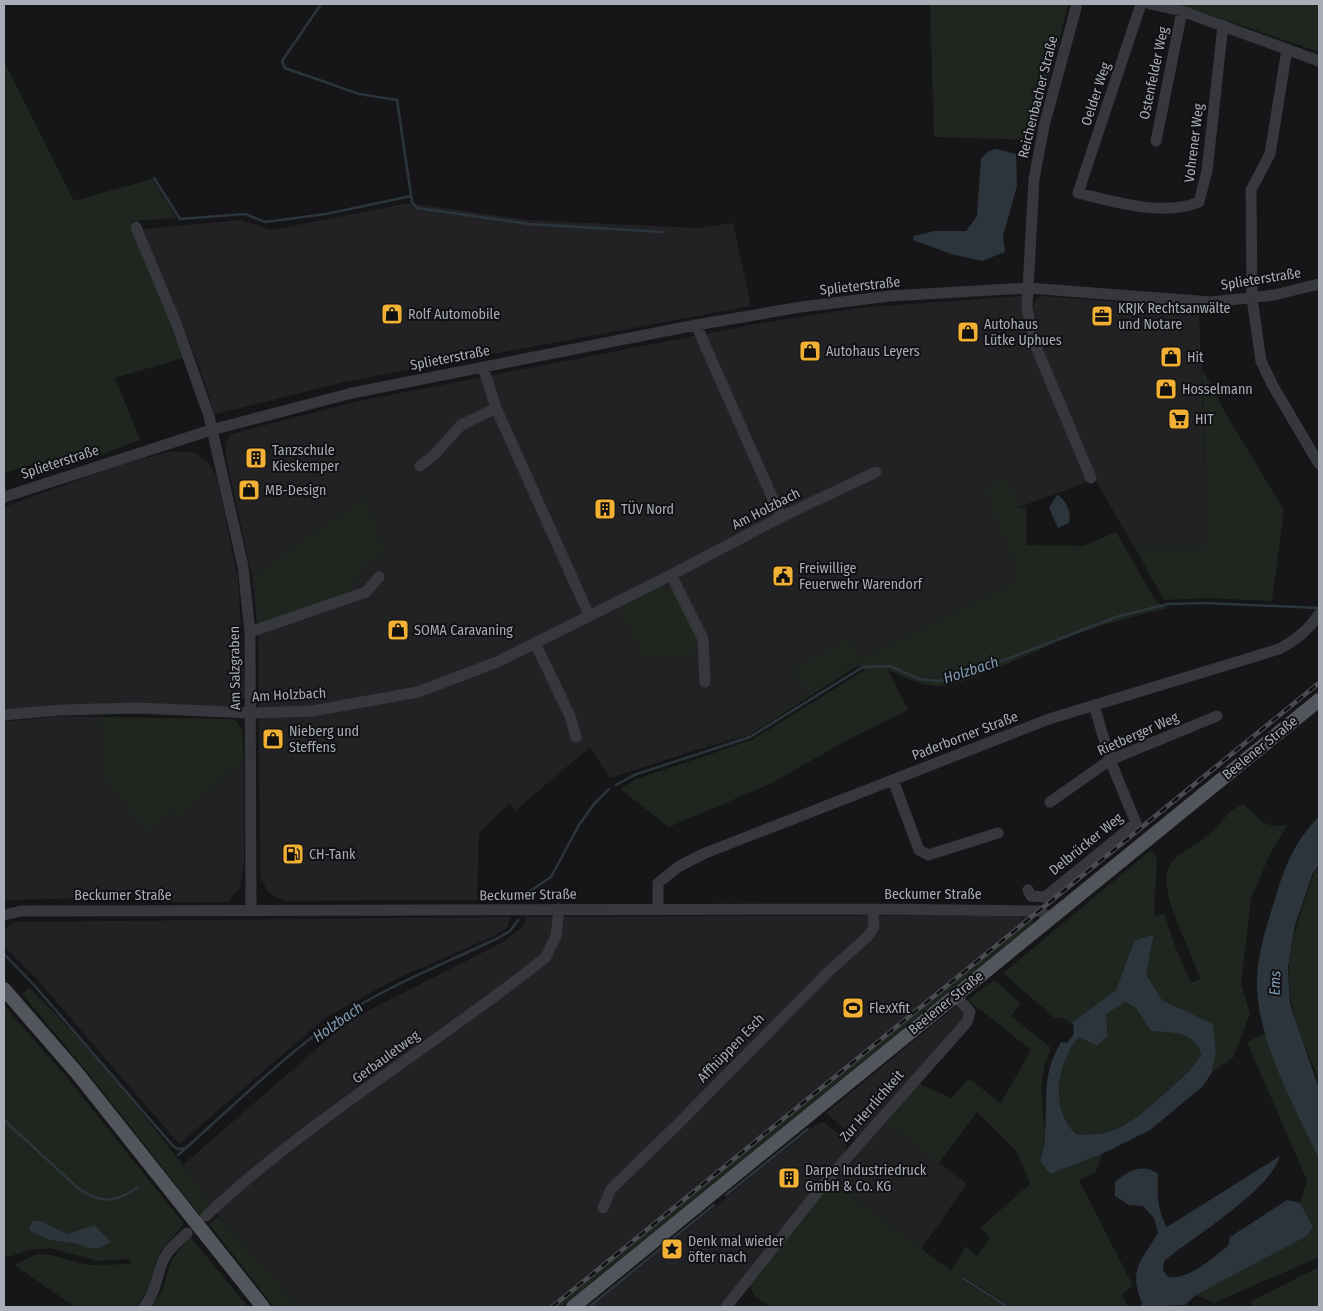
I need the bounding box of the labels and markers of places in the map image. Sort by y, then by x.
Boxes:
place label: KRJK Rechtsanwälte und Notare [1118,300,1231,333]
shop icon: Rolf Automobile [380,302,404,326]
office icon: KRJK Rechtsanwälte und Notare [1090,304,1114,328]
place label: Rolf Automobile [408,306,500,323]
place label: Autohaus Lütke Uphues [984,316,1062,349]
shop icon: Autohaus Lütke Uphues [956,320,980,344]
shop icon: Autohaus Leyers [798,339,822,363]
place label: Autohaus Leyers [826,343,920,360]
shop icon: Hit [1159,345,1183,369]
place label: Hit [1187,349,1204,366]
shop icon: Hosselmann [1154,377,1178,401]
place label: Hosselmann [1182,381,1253,398]
supermarket icon: HIT [1167,407,1191,431]
place label: HIT [1195,411,1214,428]
place label: Tanzschule Kieskemper [272,442,339,475]
building icon: Tanzschule Kieskemper [244,446,268,470]
shop icon: MB-Design [237,478,261,502]
place label: MB-Design [265,482,326,499]
building icon: TÜV Nord [593,497,617,521]
place label: TÜV Nord [621,500,674,518]
place label: Freiwillige Feuerwehr Warendorf [799,560,924,593]
public building icon: Freiwillige Feuerwehr Warendorf [771,564,795,588]
shop icon: SOMA Caravaning [386,618,410,642]
place label: SOMA Caravaning [414,622,513,639]
place label: Nieberg und Steffens [289,723,359,756]
shop icon: Nieberg und Steffens [261,727,285,751]
fuel station icon: CH-Tank [281,842,305,866]
place label: CH-Tank [309,846,356,863]
sports icon: FlexXfit [841,996,865,1020]
place label: FlexXfit [869,1000,910,1017]
place label: Darpe Industriedruck GmbH & Co. KG [805,1162,927,1195]
building icon: Darpe Industriedruck GmbH & Co. KG [777,1166,801,1190]
place label: Denk mal wieder öfter nach [688,1233,784,1266]
place icon: Denk mal wieder öfter nach [660,1237,684,1261]

